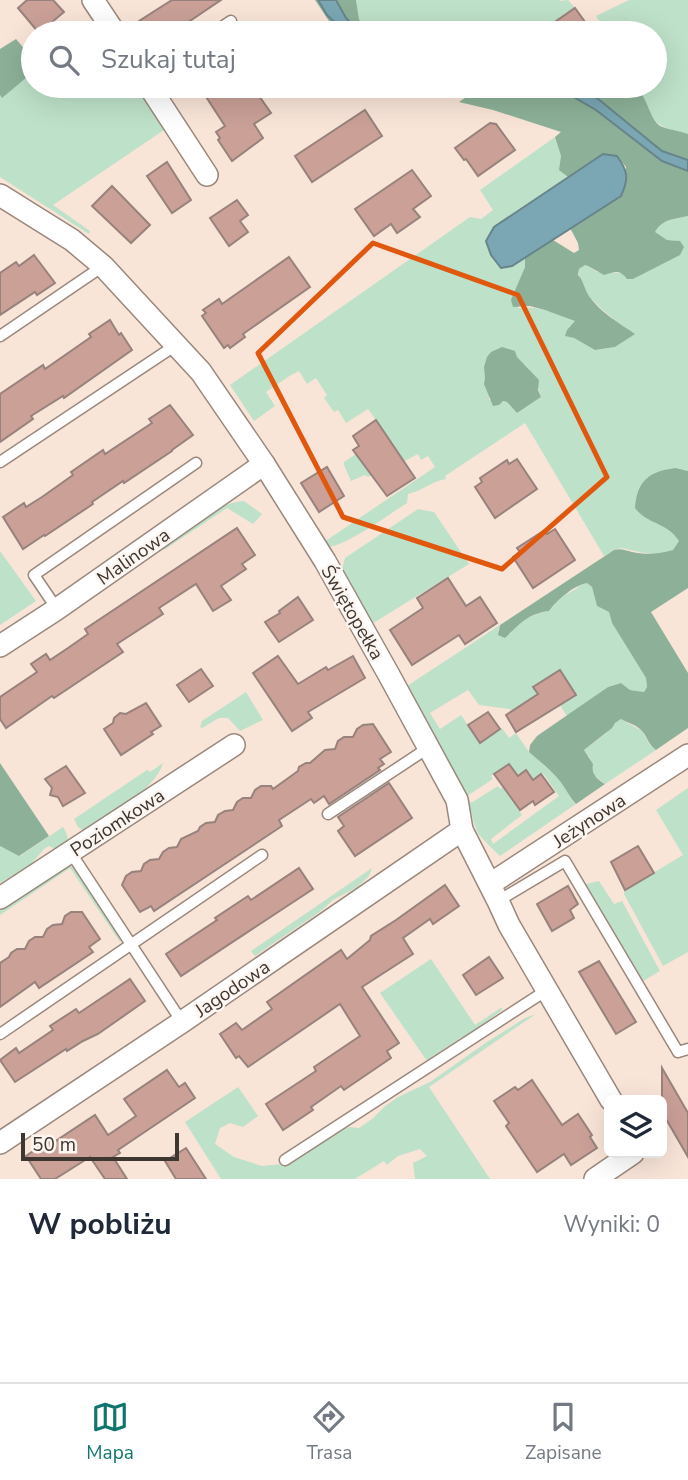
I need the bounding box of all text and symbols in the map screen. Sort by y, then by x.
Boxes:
search box [21,21,667,98]
icon: search [45,41,83,79]
text: Szukaj tutaj [101,42,236,77]
street label: Malinowa [92,522,175,591]
street label: Świętopełka [315,560,390,665]
street label: Poziomkowa [65,783,170,863]
street label: Jeżynowa [547,788,631,855]
street label: Jagodowa [189,954,275,1024]
map controls [604,1095,667,1158]
button: layers [604,1095,667,1158]
scale bar [21,1130,178,1162]
text: 50 m [32,1132,76,1158]
text: W pobliżu [28,1204,172,1245]
text: Wyniki: 0 [563,1209,660,1240]
tab: Mapa [86,1398,134,1466]
tab: Trasa [306,1398,352,1466]
tab: Zapisane [525,1398,602,1466]

